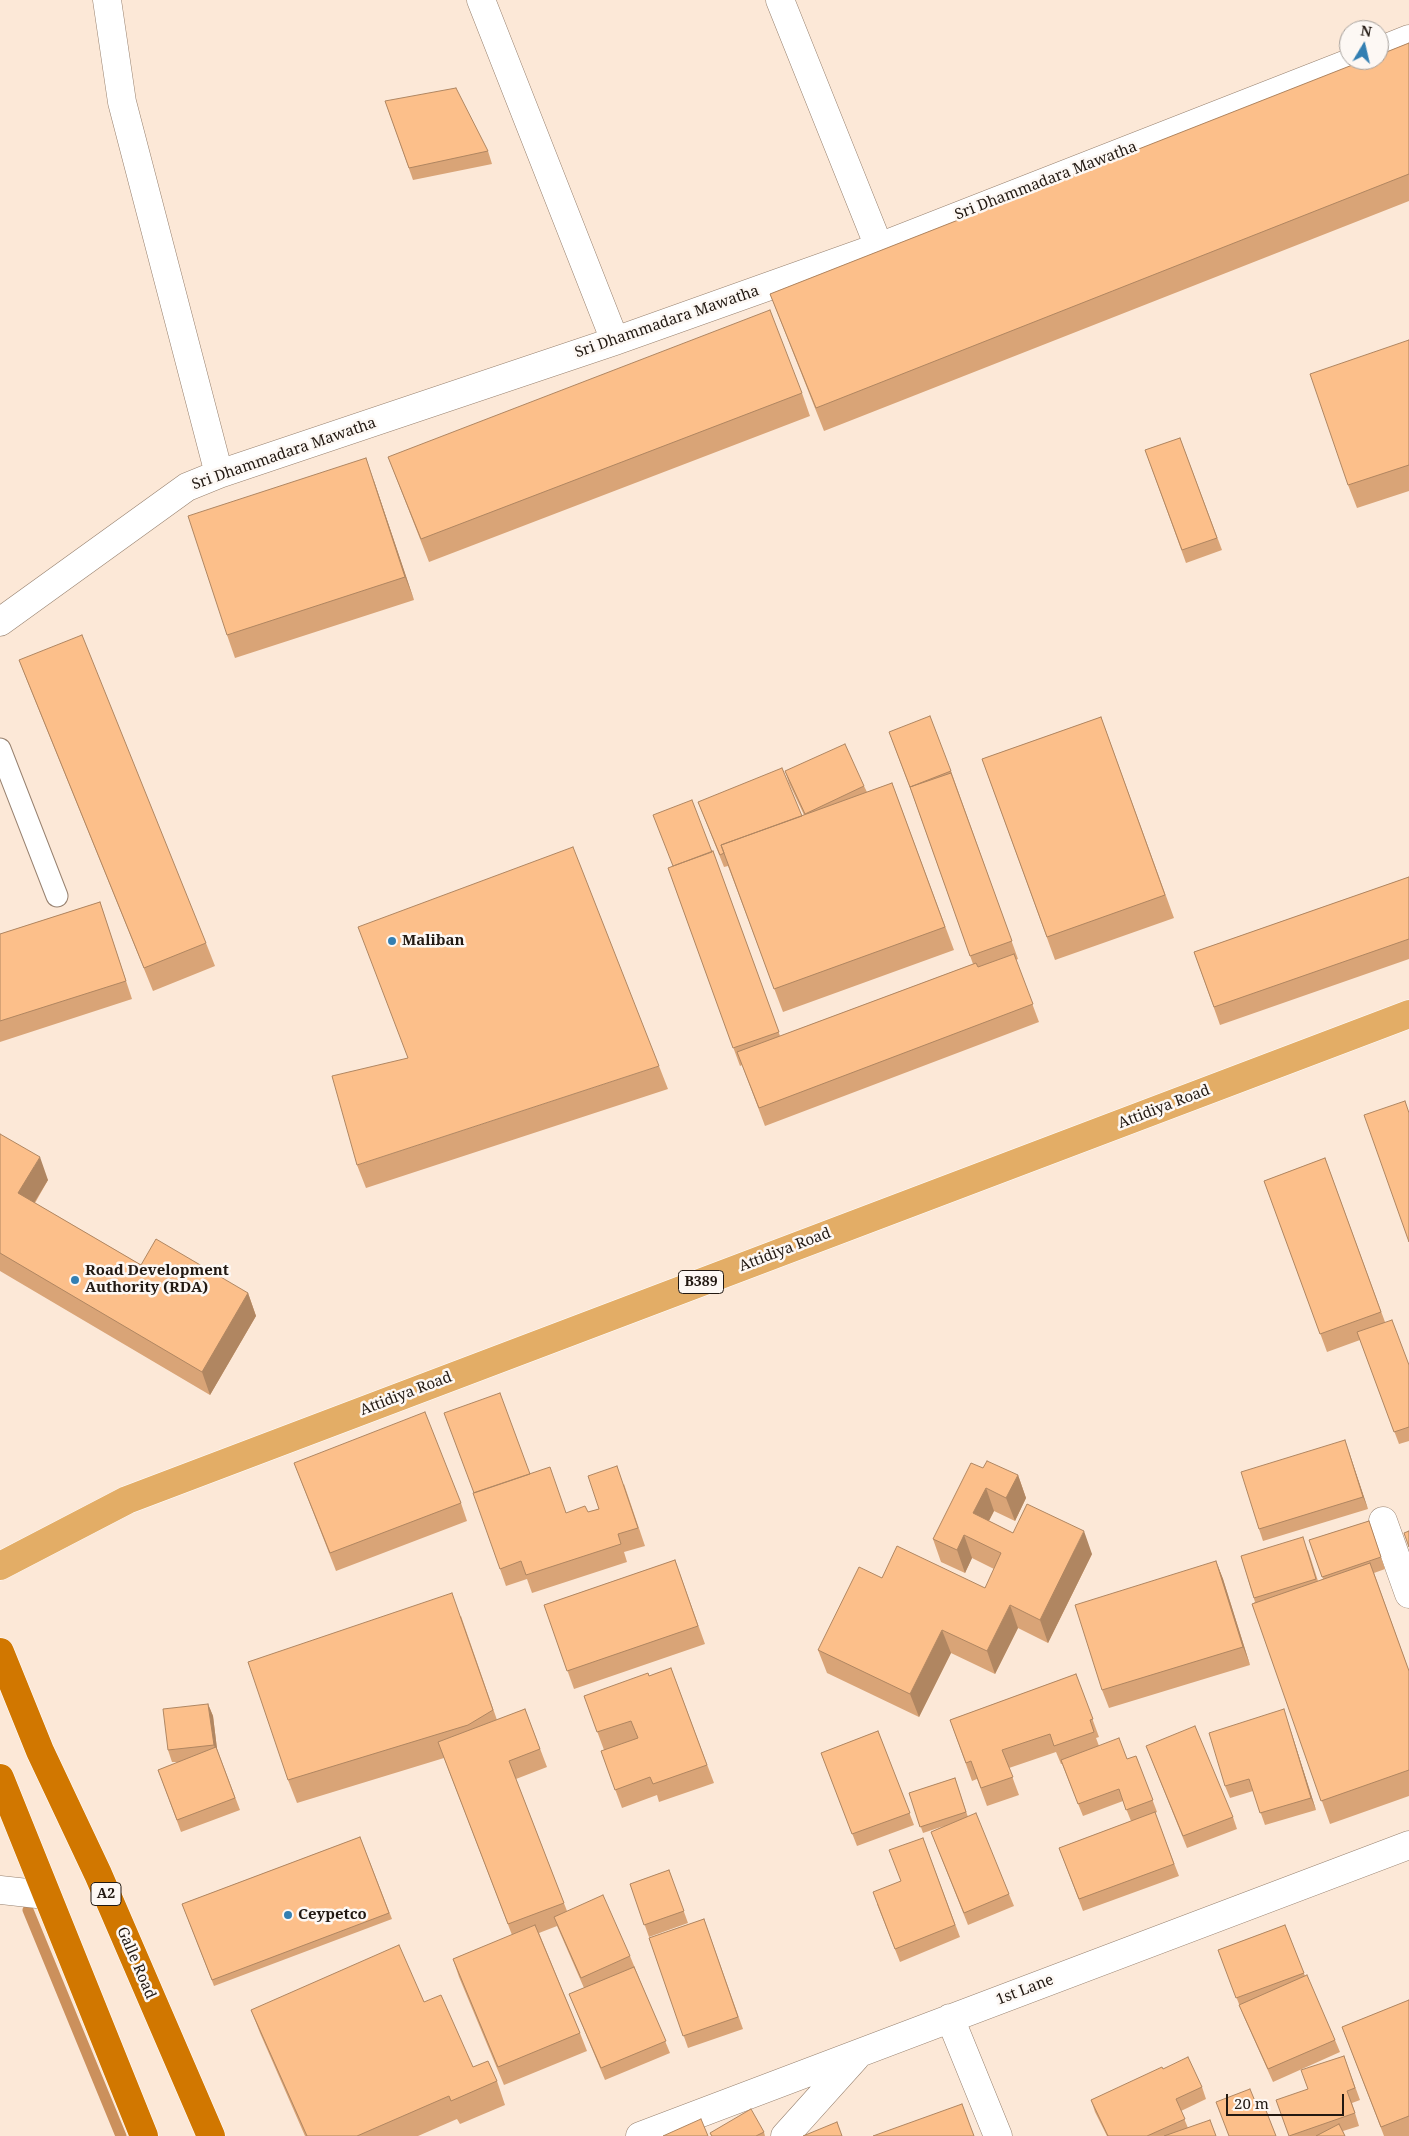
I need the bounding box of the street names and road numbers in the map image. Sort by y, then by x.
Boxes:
street label: Sri Dhammadara Mawatha [952,138,1140,224]
street label: Sri Dhammadara Mawatha [573,282,761,362]
street label: Sri Dhammadara Mawatha [190,414,378,494]
street label: Attidiya Road [1116,1081,1212,1133]
street label: Attidiya Road [737,1224,833,1276]
road number: B389 [678,1270,724,1294]
street label: Attidiya Road [358,1368,454,1420]
road number: A2 [91,1882,121,1906]
street label: Galle Road [113,1924,159,2002]
street label: 1st Lane [994,1971,1056,2009]

